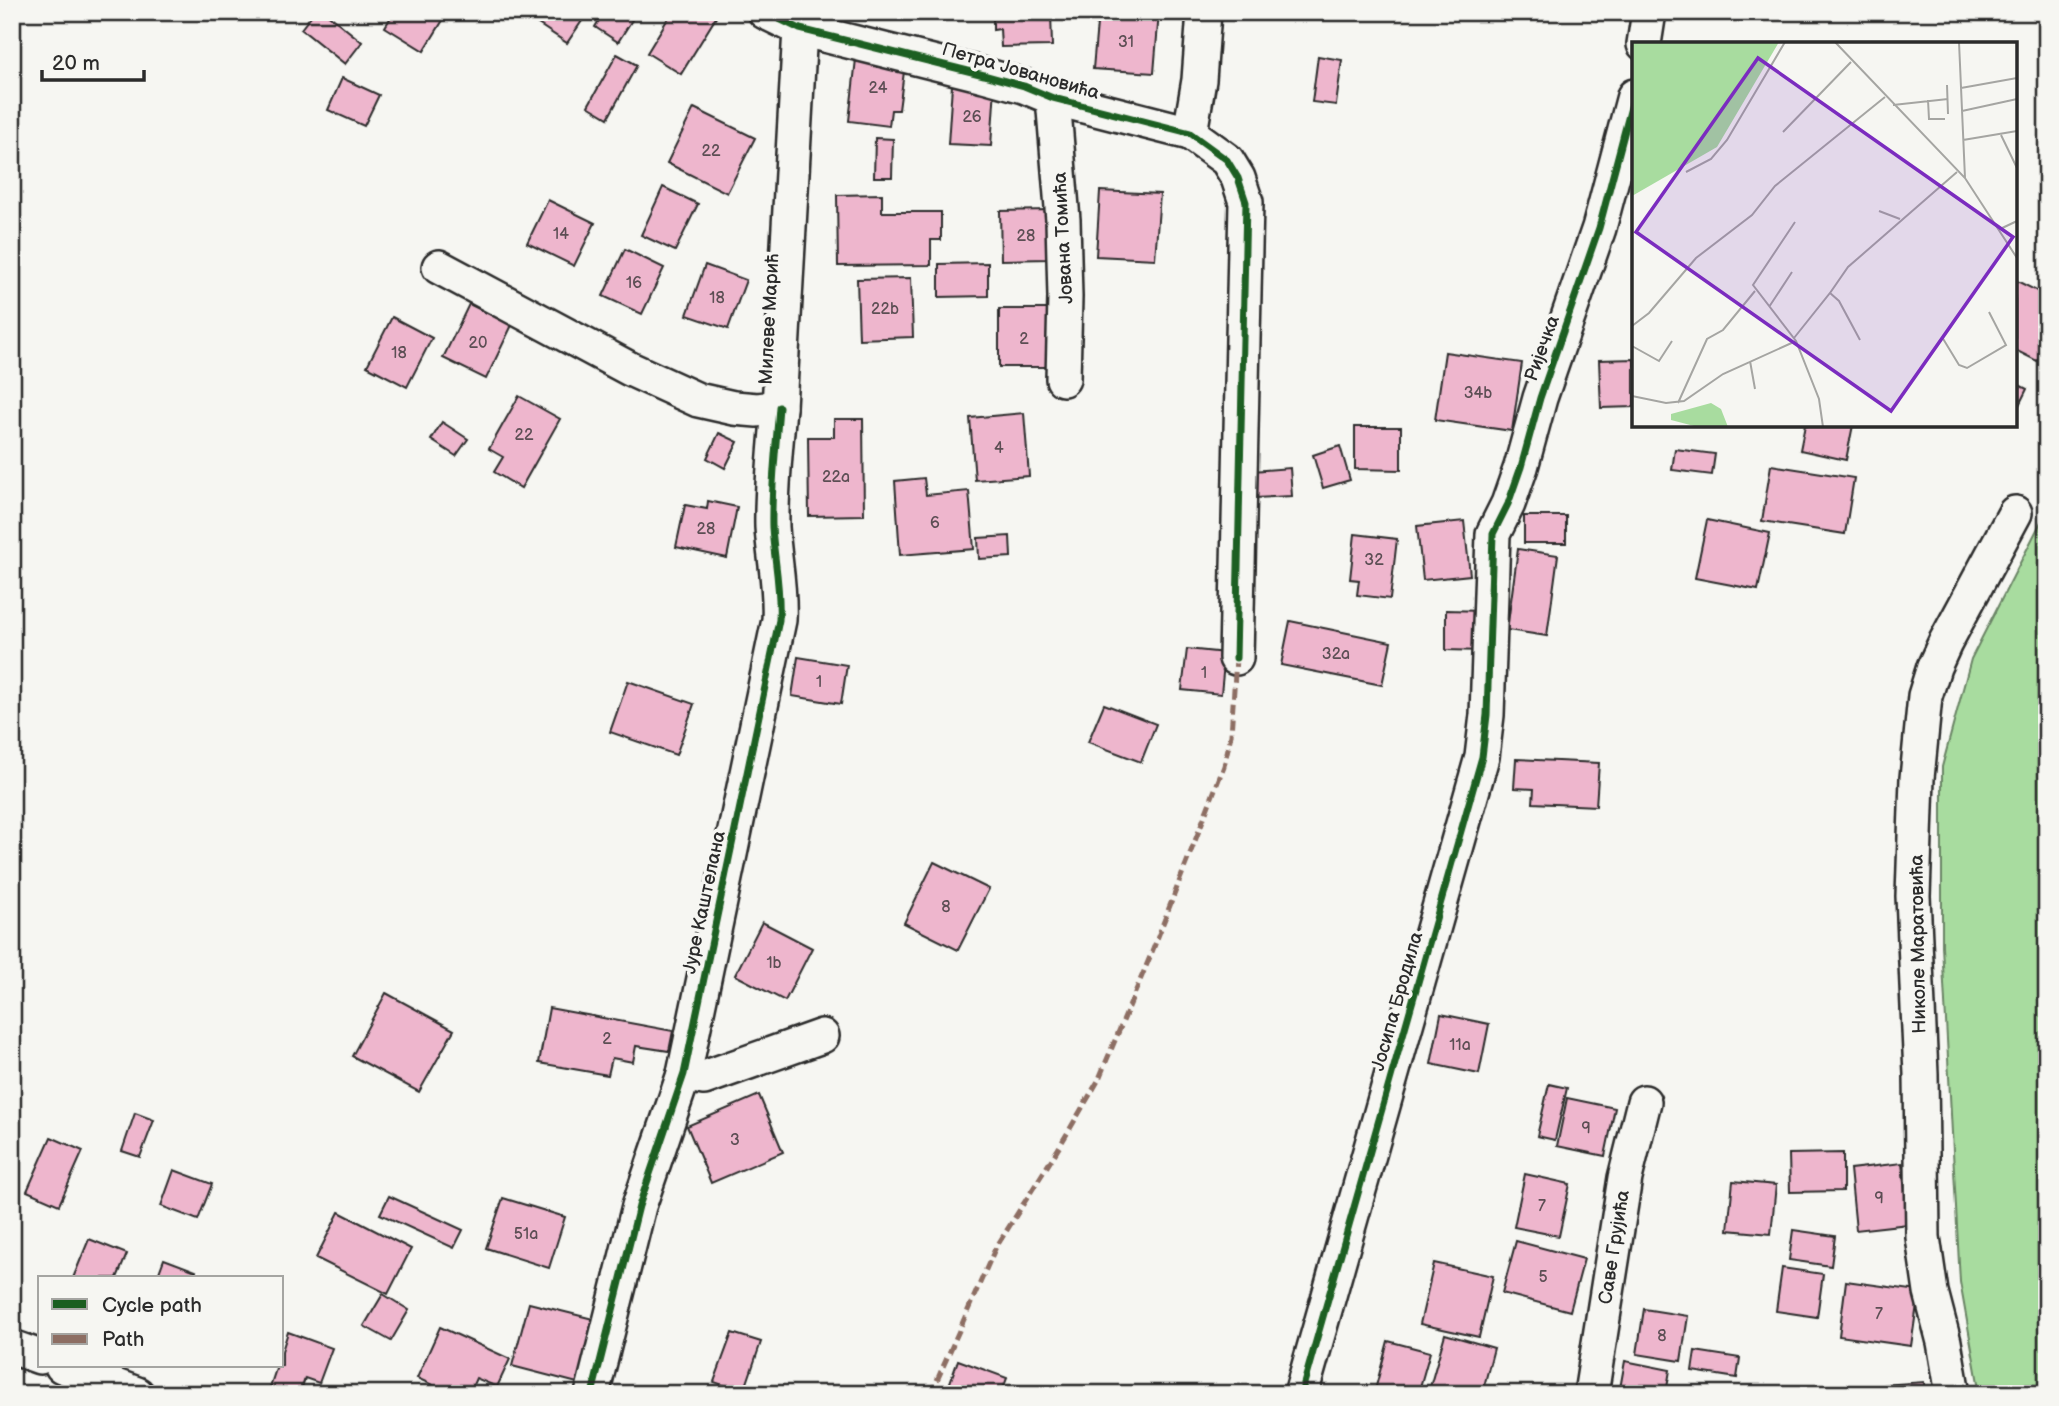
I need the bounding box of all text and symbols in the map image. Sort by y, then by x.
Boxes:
house number: 31 [1118,33,1134,52]
scale bar [42,38,144,82]
street label: Петра Јовановића [939,38,1102,105]
inset map [1632,42,2017,427]
text: 20 m [52,51,100,76]
house number: 24 [869,79,888,98]
house number: 26 [962,108,982,127]
house number: 22 [702,142,721,161]
street label: Јована Томића [1049,171,1078,304]
house number: 14 [553,225,569,244]
house number: 28 [1017,227,1035,246]
street label: Милеве Марић [755,253,784,385]
house number: 16 [626,274,642,293]
house number: 18 [709,289,725,308]
house number: 22b [871,300,899,319]
street label: Ријечка [1520,312,1565,385]
house number: 2 [1019,330,1029,349]
house number: 20 [469,334,487,353]
house number: 18 [391,344,407,363]
house number: 34b [1464,384,1492,403]
house number: 22 [515,426,534,445]
house number: 4 [994,439,1004,458]
house number: 22a [822,468,850,487]
house number: 6 [930,514,940,533]
house number: 28 [697,520,715,539]
house number: 32 [1364,551,1384,570]
house number: 32a [1322,645,1350,664]
house number: 1 [1201,664,1207,683]
house number: 1 [816,673,822,692]
street label: Јуре Каштелана [678,829,731,976]
street label: Николе Маратовића [1905,854,1932,1034]
house number: 8 [941,898,951,917]
street label: Јосипа Бродила [1367,929,1428,1074]
house number: 1b [766,954,782,973]
house number: 2 [602,1030,612,1049]
house number: 11a [1449,1036,1471,1055]
house number: 9 [1581,1119,1591,1138]
house number: 3 [730,1131,740,1150]
street label: Саве Грујића [1594,1188,1635,1306]
house number: 9 [1874,1189,1884,1208]
house number: 7 [1538,1197,1546,1216]
house number: 51a [514,1225,538,1244]
house number: 5 [1538,1268,1548,1287]
legend [38,1276,284,1368]
text: Cycle path [102,1293,202,1318]
house number: 7 [1875,1305,1883,1324]
text: Path [102,1327,144,1352]
house number: 8 [1657,1327,1667,1346]

